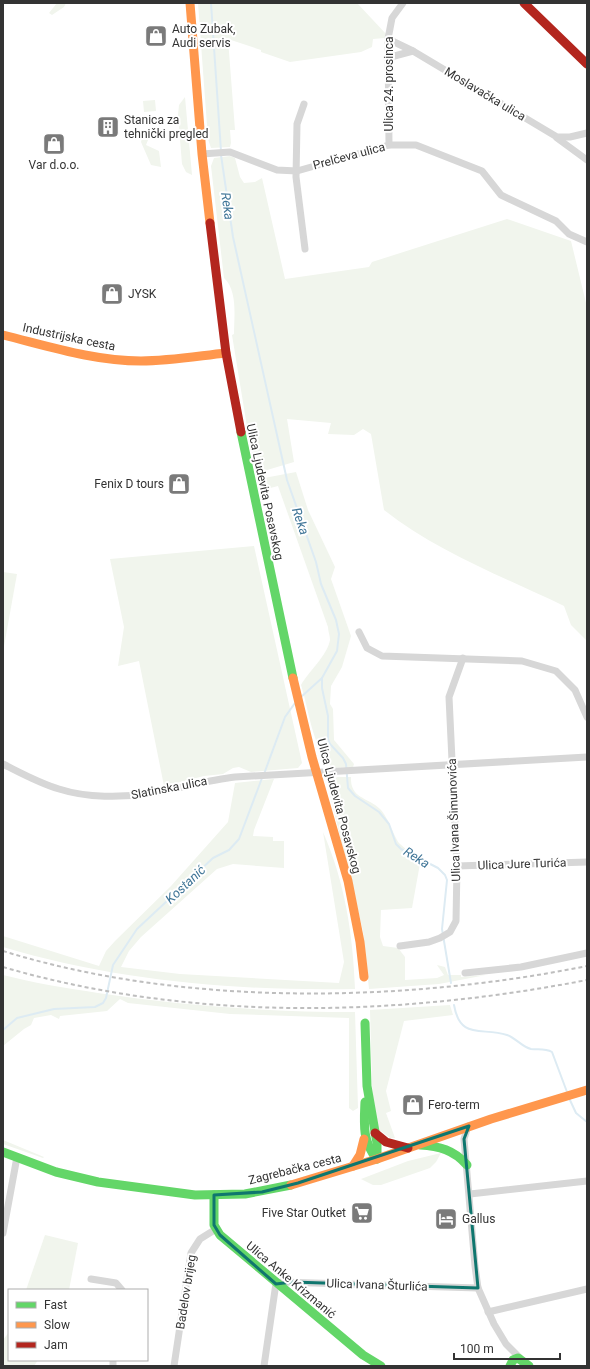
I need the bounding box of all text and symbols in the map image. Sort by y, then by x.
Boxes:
place label: Auto Zubak, Audi servis [172,22,235,50]
shop icon: Auto Zubak, Audi servis [143,23,169,49]
street label: Ulica 24. prosinca [382,36,396,132]
street label: Moslavačka ulica [442,64,528,124]
place label: Stanica za tehnički pregled [124,113,209,141]
building icon: Stanica za tehnički pregled [95,114,121,140]
shop icon: Var d.o.o. [41,131,67,157]
street label: Prelčeva ulica [312,140,386,172]
place label: Var d.o.o. [29,158,79,172]
water label: Reka [218,191,237,221]
shop icon: JYSK [99,281,125,307]
place label: JYSK [128,287,157,301]
street label: Industrijska cesta [21,320,117,354]
street label: Ulica Ljudevita Posavskog [244,422,286,562]
shop icon: Fenix D tours [166,471,192,497]
place label: Fenix D tours [94,477,164,491]
water label: Reka [289,506,312,537]
street label: Ulica Ljudevita Posavskog [314,737,364,875]
street label: Ulica Ivana Šimunovića [444,758,463,882]
street label: Slatinska ulica [130,774,208,802]
water label: Reka [401,844,433,871]
street label: Ulica Jure Turića [477,855,567,873]
water label: Kostanić [162,862,209,907]
shop icon: Fero-term [400,1092,426,1118]
place label: Fero-term [428,1098,480,1112]
street label: Zagrebačka cesta [247,1151,343,1187]
supermarket icon: Five Star Outket [349,1200,375,1226]
place label: Five Star Outket [262,1206,346,1220]
hotel icon: Gallus [433,1206,459,1232]
place label: Gallus [462,1212,495,1226]
street label: Ulica Anke Krizmanić [243,1238,339,1322]
street label: Badelov brijeg [173,1254,199,1330]
street label: Ulica Ivana Šturlića [326,1275,428,1294]
legend [8,1289,148,1361]
text: Fast [44,1298,67,1312]
text: Slow [44,1318,70,1332]
scale bar [454,1335,560,1361]
text: Jam [44,1338,68,1352]
text: 100 m [460,1342,494,1356]

